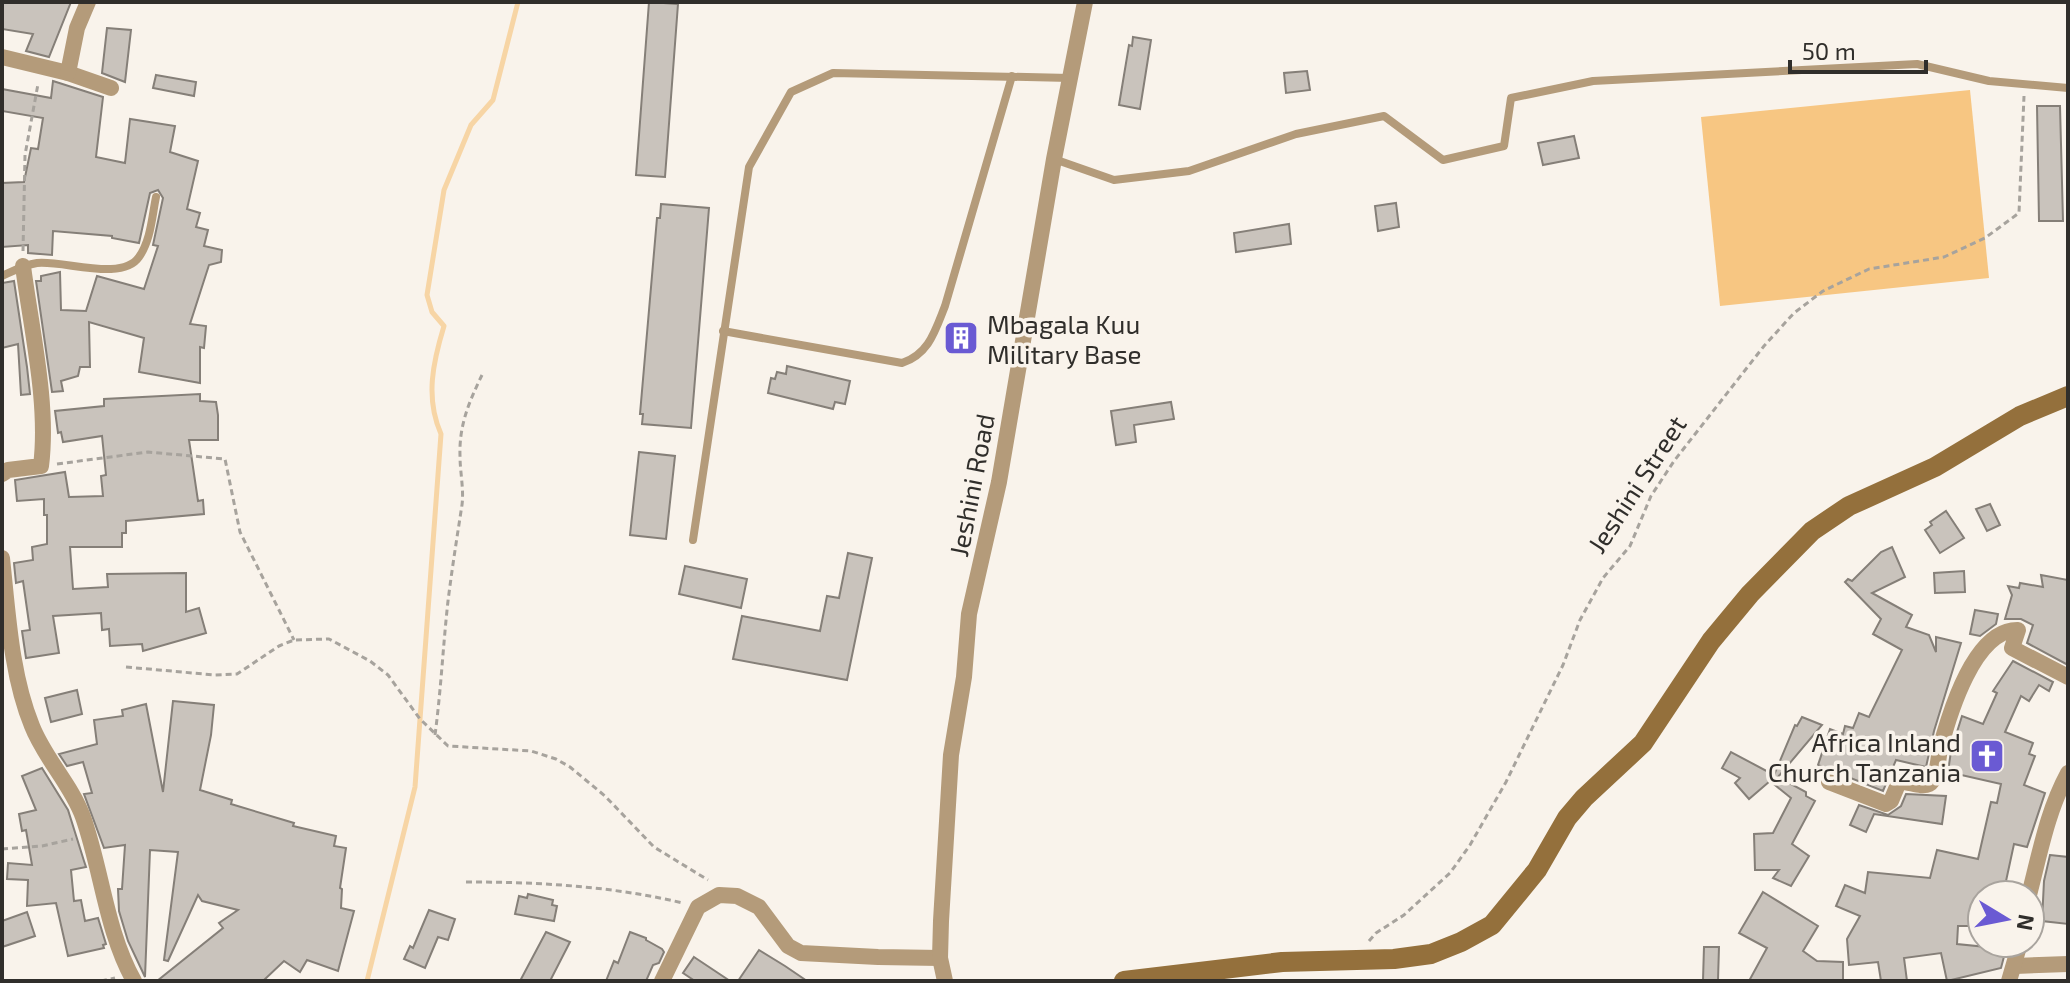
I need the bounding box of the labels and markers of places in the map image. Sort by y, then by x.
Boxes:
place label: Mbagala Kuu Military Base [987,308,1142,369]
building icon: Mbagala Kuu Military Base [942,319,980,357]
place label: Africa Inland Church Tanzania [1768,726,1961,787]
church icon: Africa Inland Church Tanzania [1968,737,2006,775]

